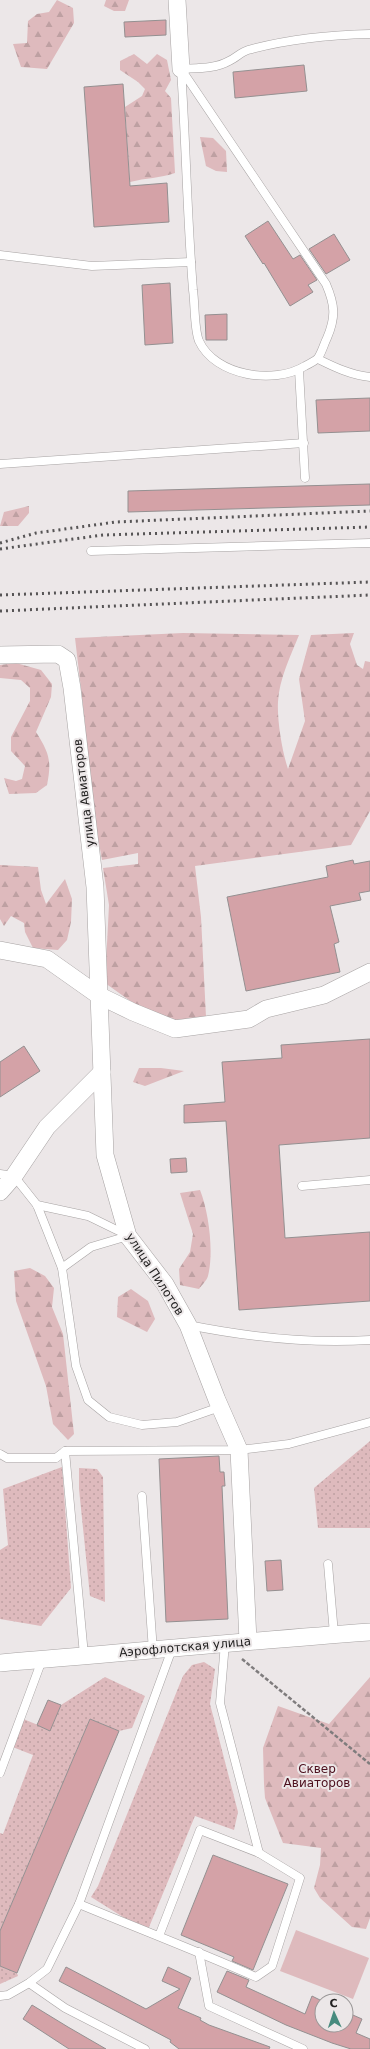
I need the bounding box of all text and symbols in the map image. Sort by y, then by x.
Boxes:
street label: улица Авиаторов [70,738,98,848]
street label: улица Пилотов [123,1230,187,1318]
street label: Аэрофлотская улица [118,1634,252,1660]
park label: Сквер Авиаторов [284,1762,350,1790]
north arrow [314,1993,354,2033]
text: С [329,1997,338,2010]

